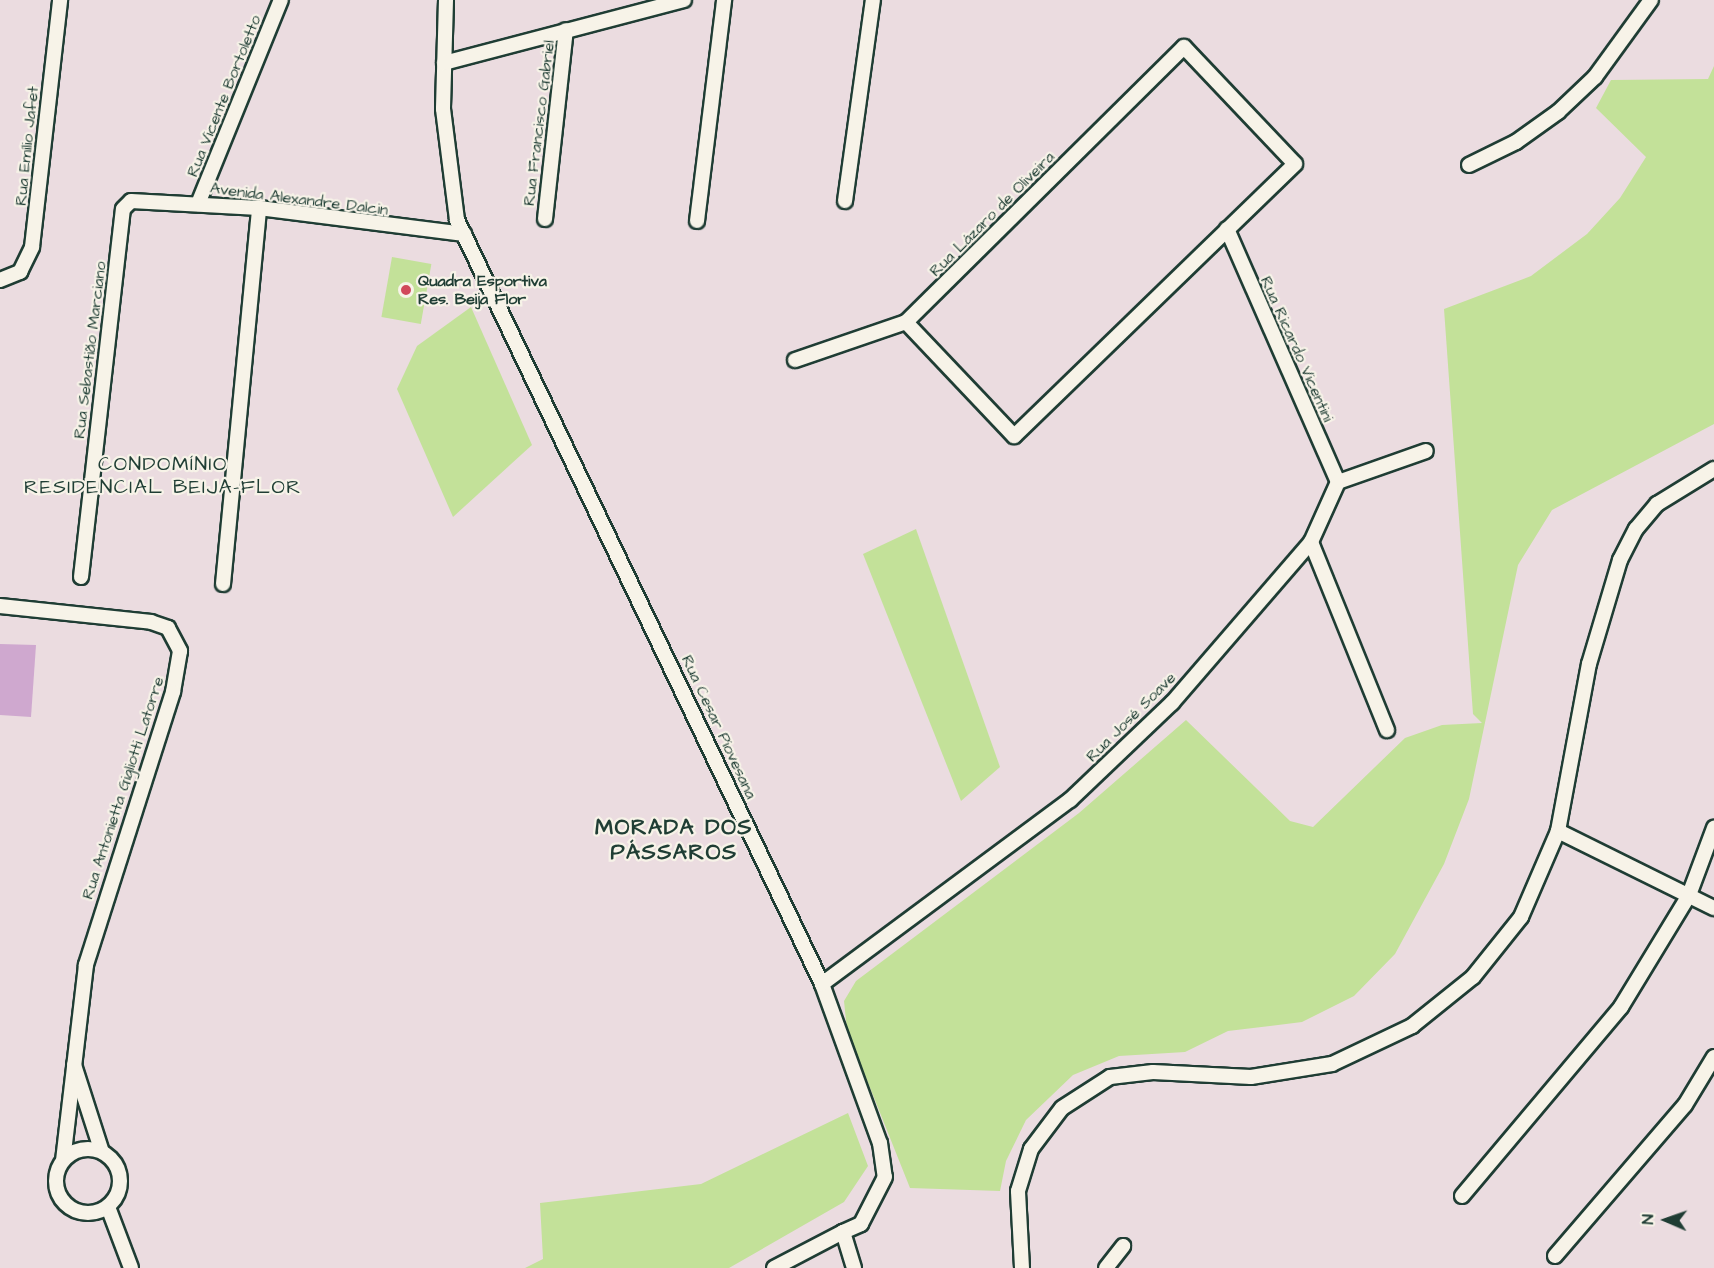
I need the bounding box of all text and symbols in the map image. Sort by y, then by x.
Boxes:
street label: Rua Vicente Bortoletto [183,12,265,180]
street label: Rua Francisco Gabriel [519,39,559,207]
street label: Rua Emílio Jafet [11,85,43,207]
street label: Rua Lázaro de Oliveira [926,148,1058,280]
street label: Avenida Alexandre Dalcin [209,179,389,219]
street label: Rua Sebastião Marciano [70,260,110,440]
place label: Quadra Esportiva Res. Beija Flor [418,271,547,309]
street label: Rua Ricardo Vicentini [1256,273,1338,425]
marker: Quadra Esportiva Res. Beija Flor [399,283,413,297]
district label: CONDOMÍNIO RESIDENCIAL BEIJA-FLOR [24,452,302,499]
street label: Rua Cesar Piovesana [677,652,761,802]
street label: Rua José Soave [1082,668,1180,766]
street label: Rua Antonietta Gigliotti Latorre [78,674,168,902]
district label: MORADA DOS PÁSSAROS [595,814,753,866]
north arrow [1636,1190,1696,1250]
text: N [1637,1214,1659,1225]

